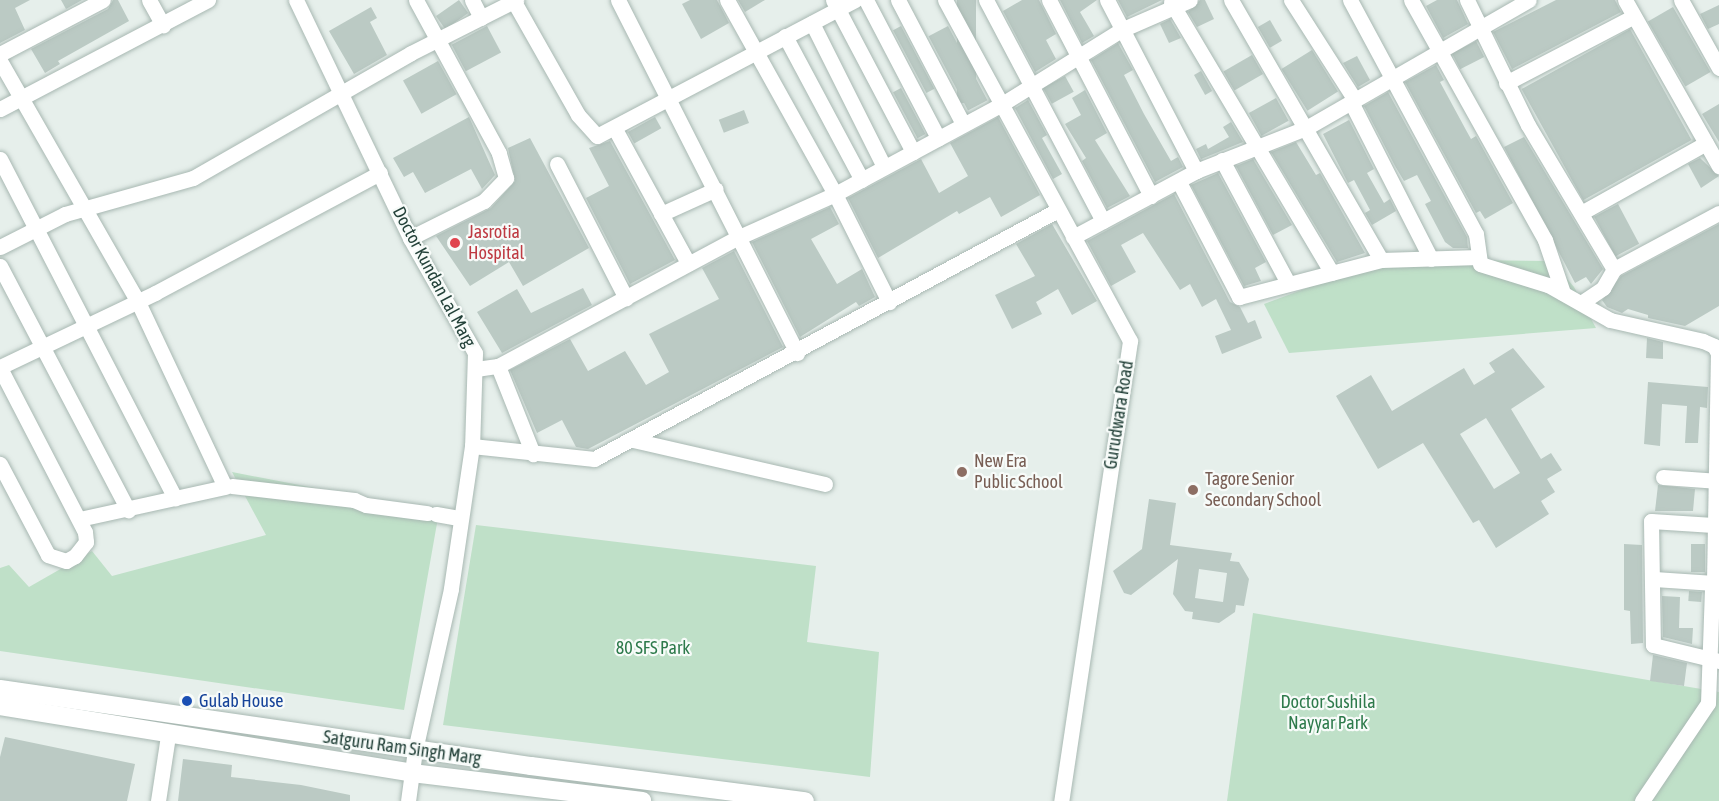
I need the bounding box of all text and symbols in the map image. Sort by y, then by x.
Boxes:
street label: Doctor Kundan Lal Marg [388,203,480,351]
place label: Jasrotia Hospital [468,222,524,264]
marker: Jasrotia Hospital [446,234,464,252]
street label: Gurudwara Road [1100,359,1138,471]
place label: New Era Public School [974,451,1063,494]
marker: New Era Public School [955,465,969,479]
place label: Tagore Senior Secondary School [1205,469,1321,512]
marker: Tagore Senior Secondary School [1186,483,1200,497]
park label: 80 SFS Park [616,637,690,659]
place label: Gulab House [199,690,284,712]
park label: Doctor Sushila Nayyar Park [1280,692,1376,734]
marker: Gulab House [180,694,194,708]
street label: Satguru Ram Singh Marg [322,726,482,770]

